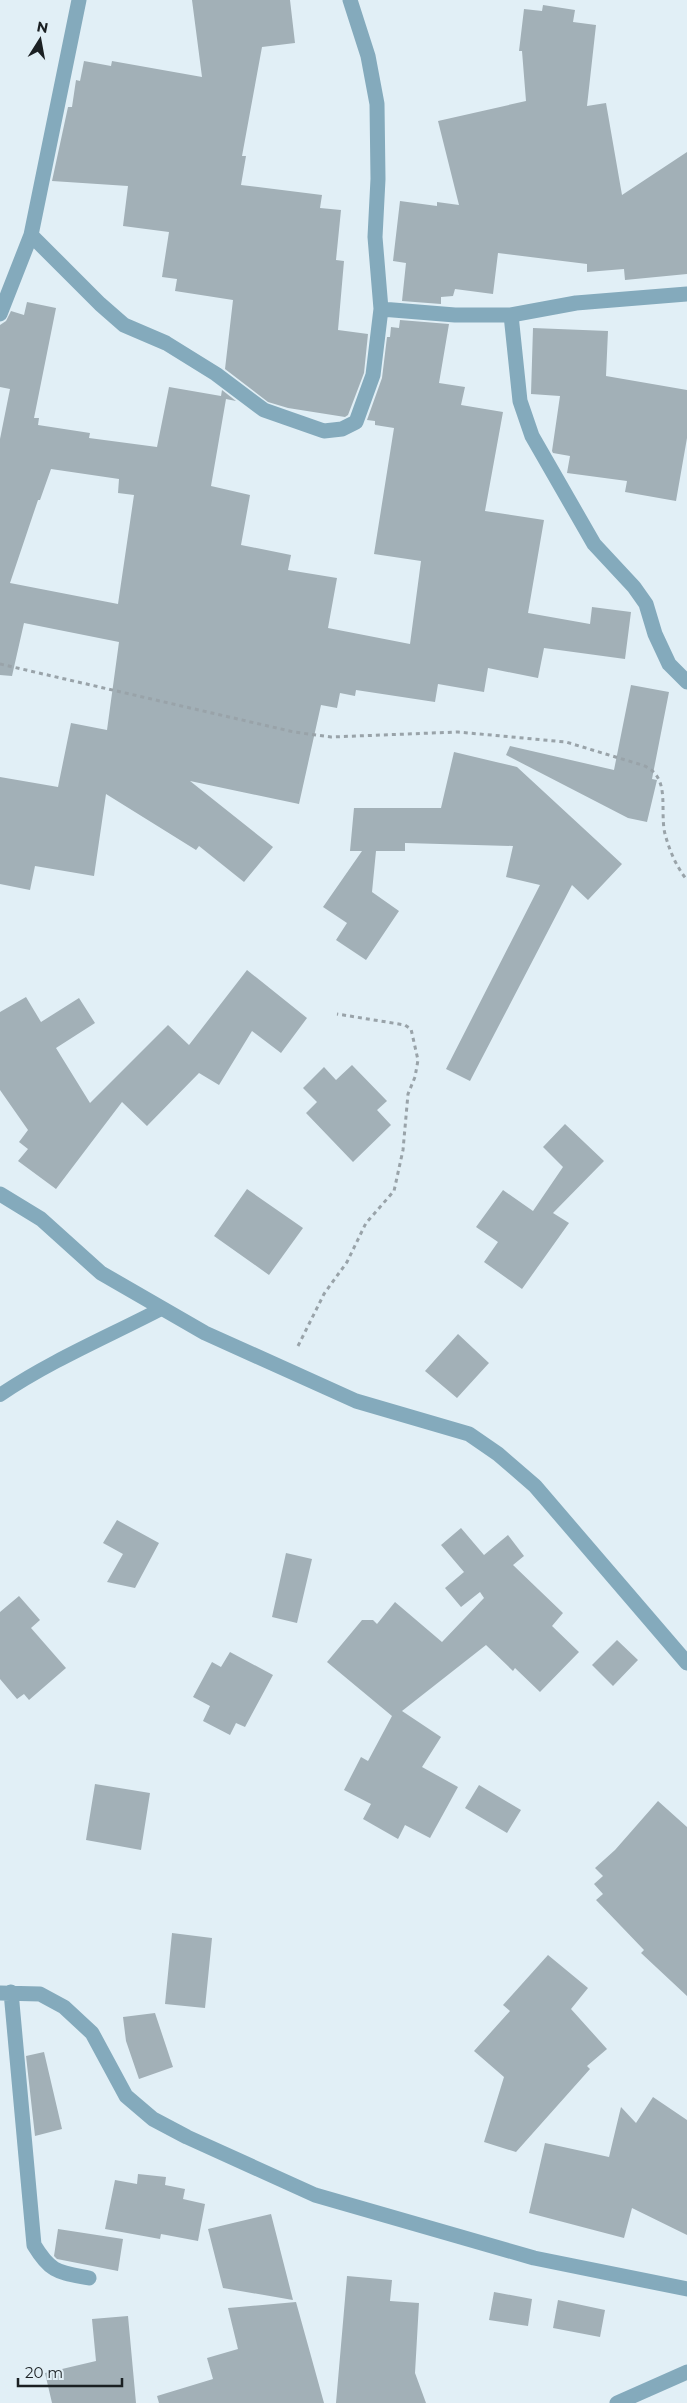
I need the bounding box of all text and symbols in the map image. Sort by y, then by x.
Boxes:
north arrow [15,15,65,65]
text: N [35,17,50,37]
scale bar [18,2356,121,2388]
text: 20 m [25,2363,63,2382]

